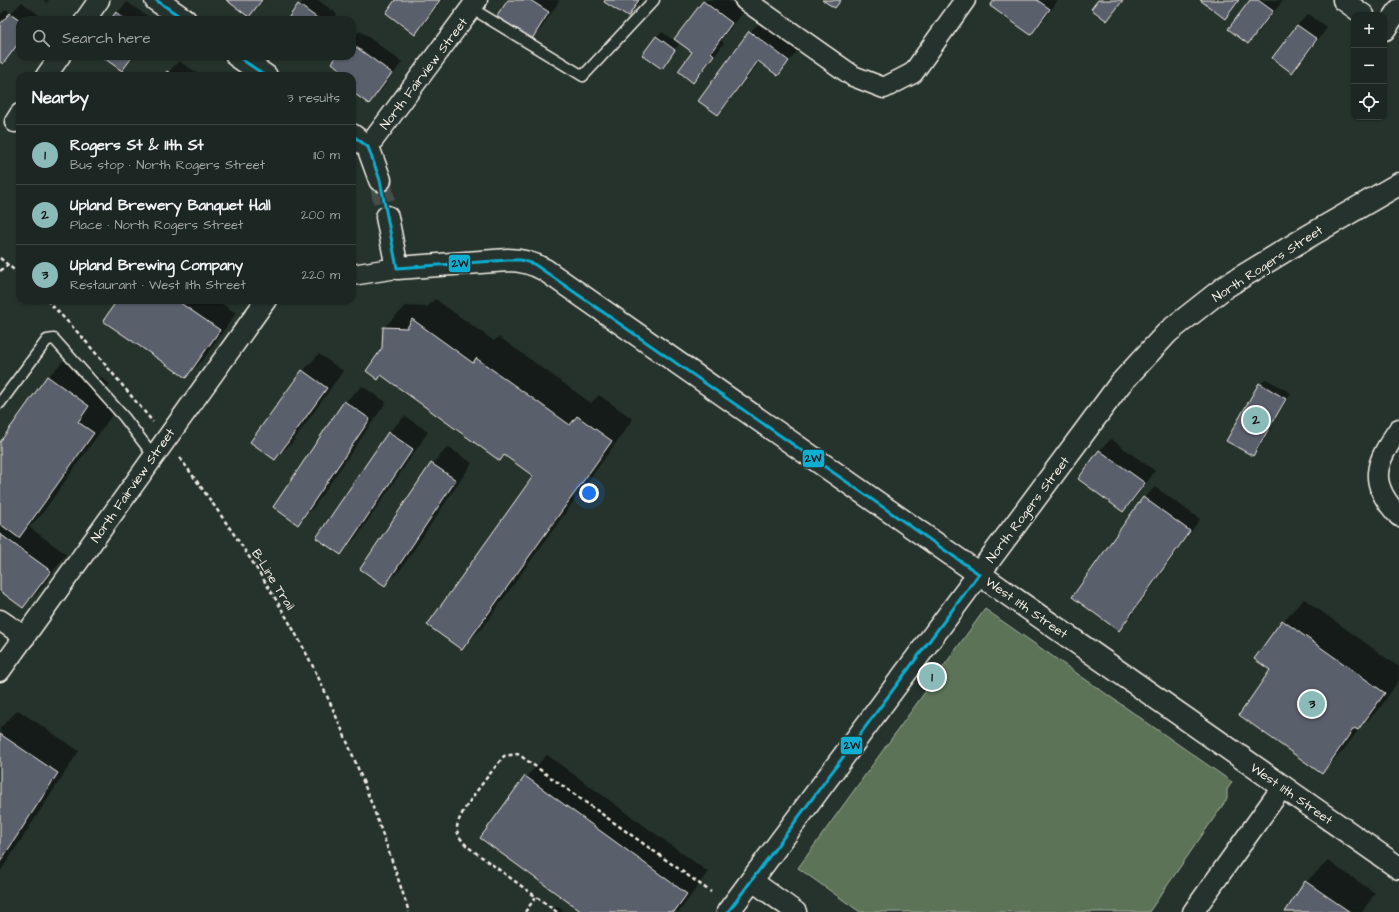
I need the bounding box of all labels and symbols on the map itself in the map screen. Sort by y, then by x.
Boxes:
street label: North Fairview Street [376,13,472,133]
street label: North Rogers Street [1209,221,1328,307]
line badge: 2W [448,254,471,273]
text: 2W [451,256,469,271]
pin: 2 [1243,405,1269,435]
street label: North Fairview Street [86,424,180,546]
line badge: 2W [802,449,825,468]
text: 2W [804,451,822,466]
street label: North Rogers Street [982,452,1075,567]
your location [579,483,599,503]
street label: B-Line Trail [247,546,299,614]
street label: West 11th Street [982,573,1072,643]
pin: 1 [919,662,945,692]
pin: 3 [1299,689,1325,719]
line badge: 2W [840,736,863,755]
text: 2W [843,738,861,753]
street label: West 11th Street [1247,759,1337,829]

